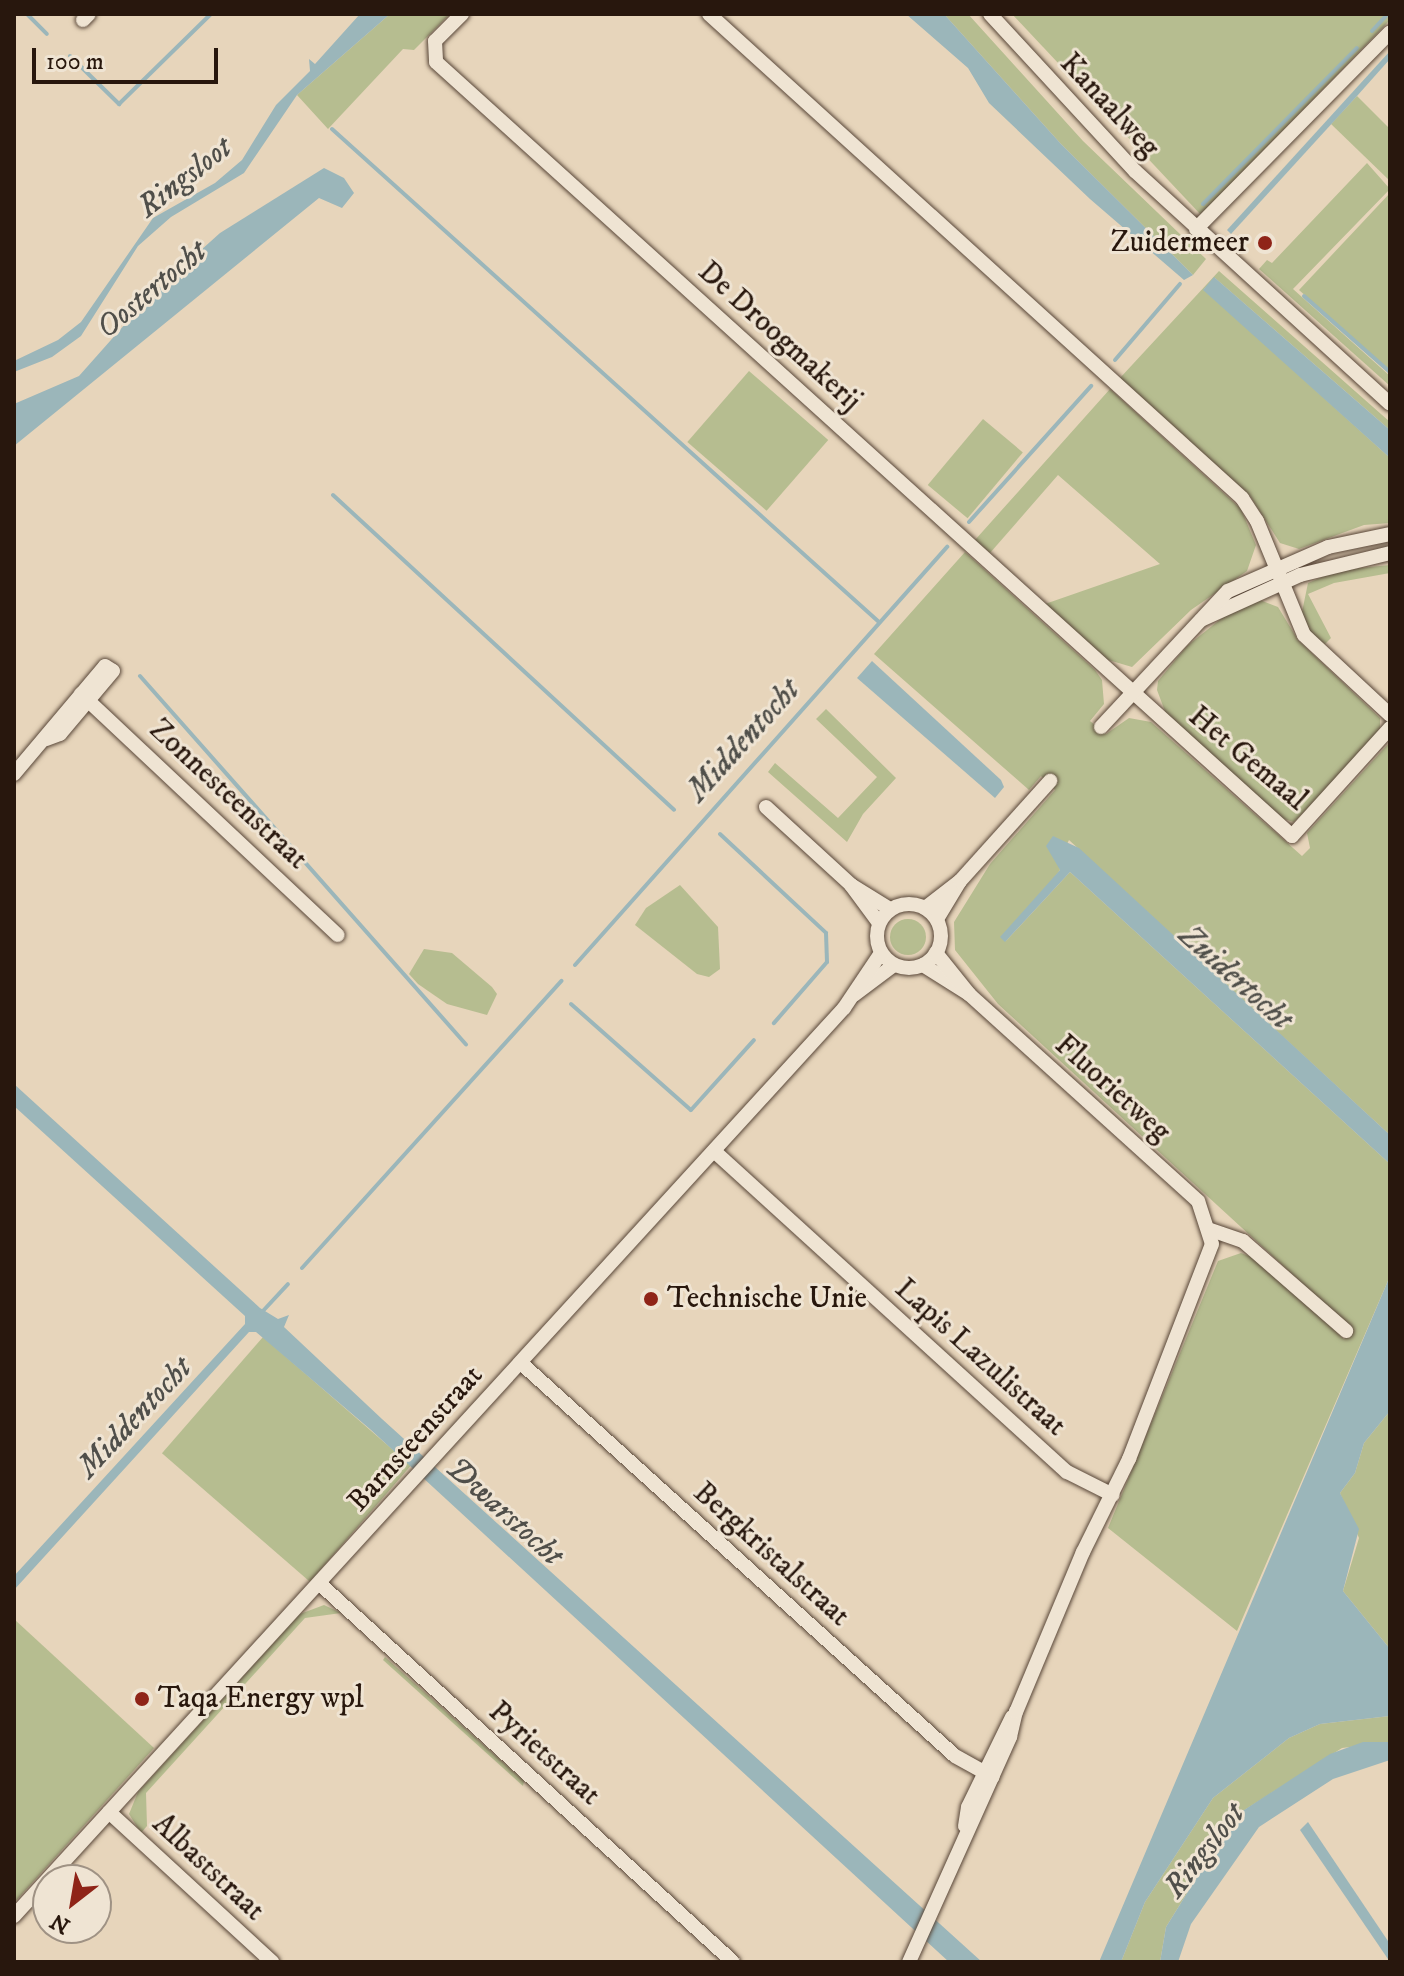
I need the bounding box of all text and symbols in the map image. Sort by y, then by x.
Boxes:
scale bar [36,32,222,82]
street label: Kanaalweg [1052,46,1166,166]
text: 100 m [46,47,104,77]
water label: Ringsloot [130,129,240,227]
place label: Zuidermeer [1110,225,1249,261]
water label: Oostertocht [89,233,215,347]
marker: Zuidermeer [1256,234,1274,252]
street label: De Droogmakerij [690,254,868,420]
water label: Middentocht [679,672,809,810]
street label: Het Gemaal [1180,699,1314,819]
street label: Zonnesteenstraat [141,712,315,878]
water label: Zuidertocht [1170,917,1300,1039]
street label: Fluorietweg [1047,1028,1177,1150]
street label: Lapis Lazulistraat [887,1272,1073,1444]
place label: Technische Unie [667,1281,867,1317]
marker: Technische Unie [642,1290,660,1308]
water label: Middentocht [69,1350,201,1486]
street label: Barnsteenstraat [341,1358,491,1520]
water label: Dwarstocht [437,1449,571,1575]
street label: Bergkristalstraat [685,1475,857,1635]
place label: Taqa Energy wpl [158,1681,364,1717]
marker: Taqa Energy wpl [133,1690,151,1708]
street label: Pyrietstraat [481,1694,607,1814]
water label: Ringsloot [1156,1796,1254,1906]
street label: Albaststraat [144,1807,272,1929]
north arrow [32,1864,112,1944]
text: N [46,1907,75,1940]

